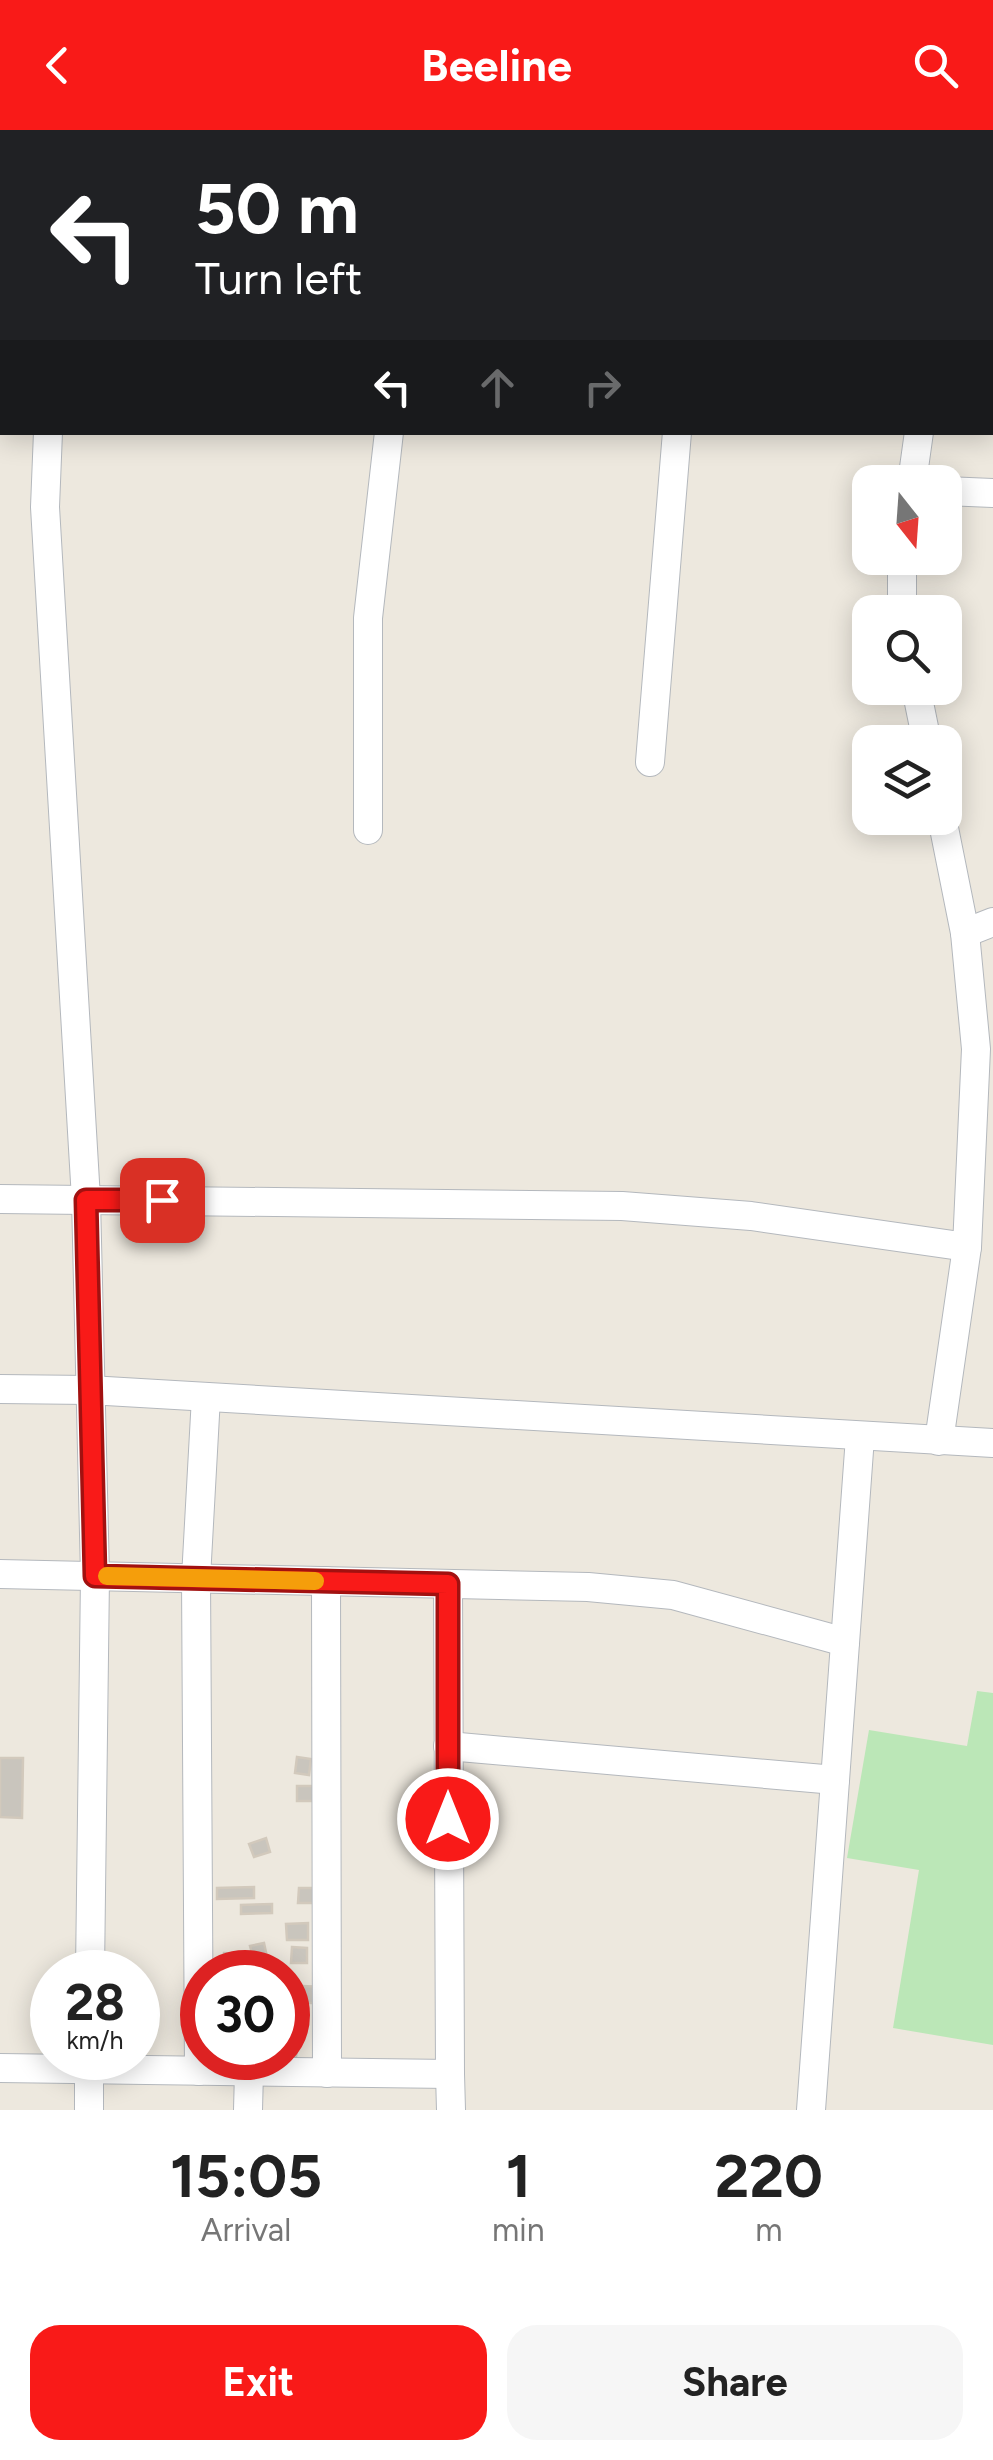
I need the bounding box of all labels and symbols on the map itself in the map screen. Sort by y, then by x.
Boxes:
north arrow [852,465,962,575]
pin [120,1158,205,1243]
position arrow [396,1767,500,1871]
speed limit sign: 30 [180,1950,310,2080]

